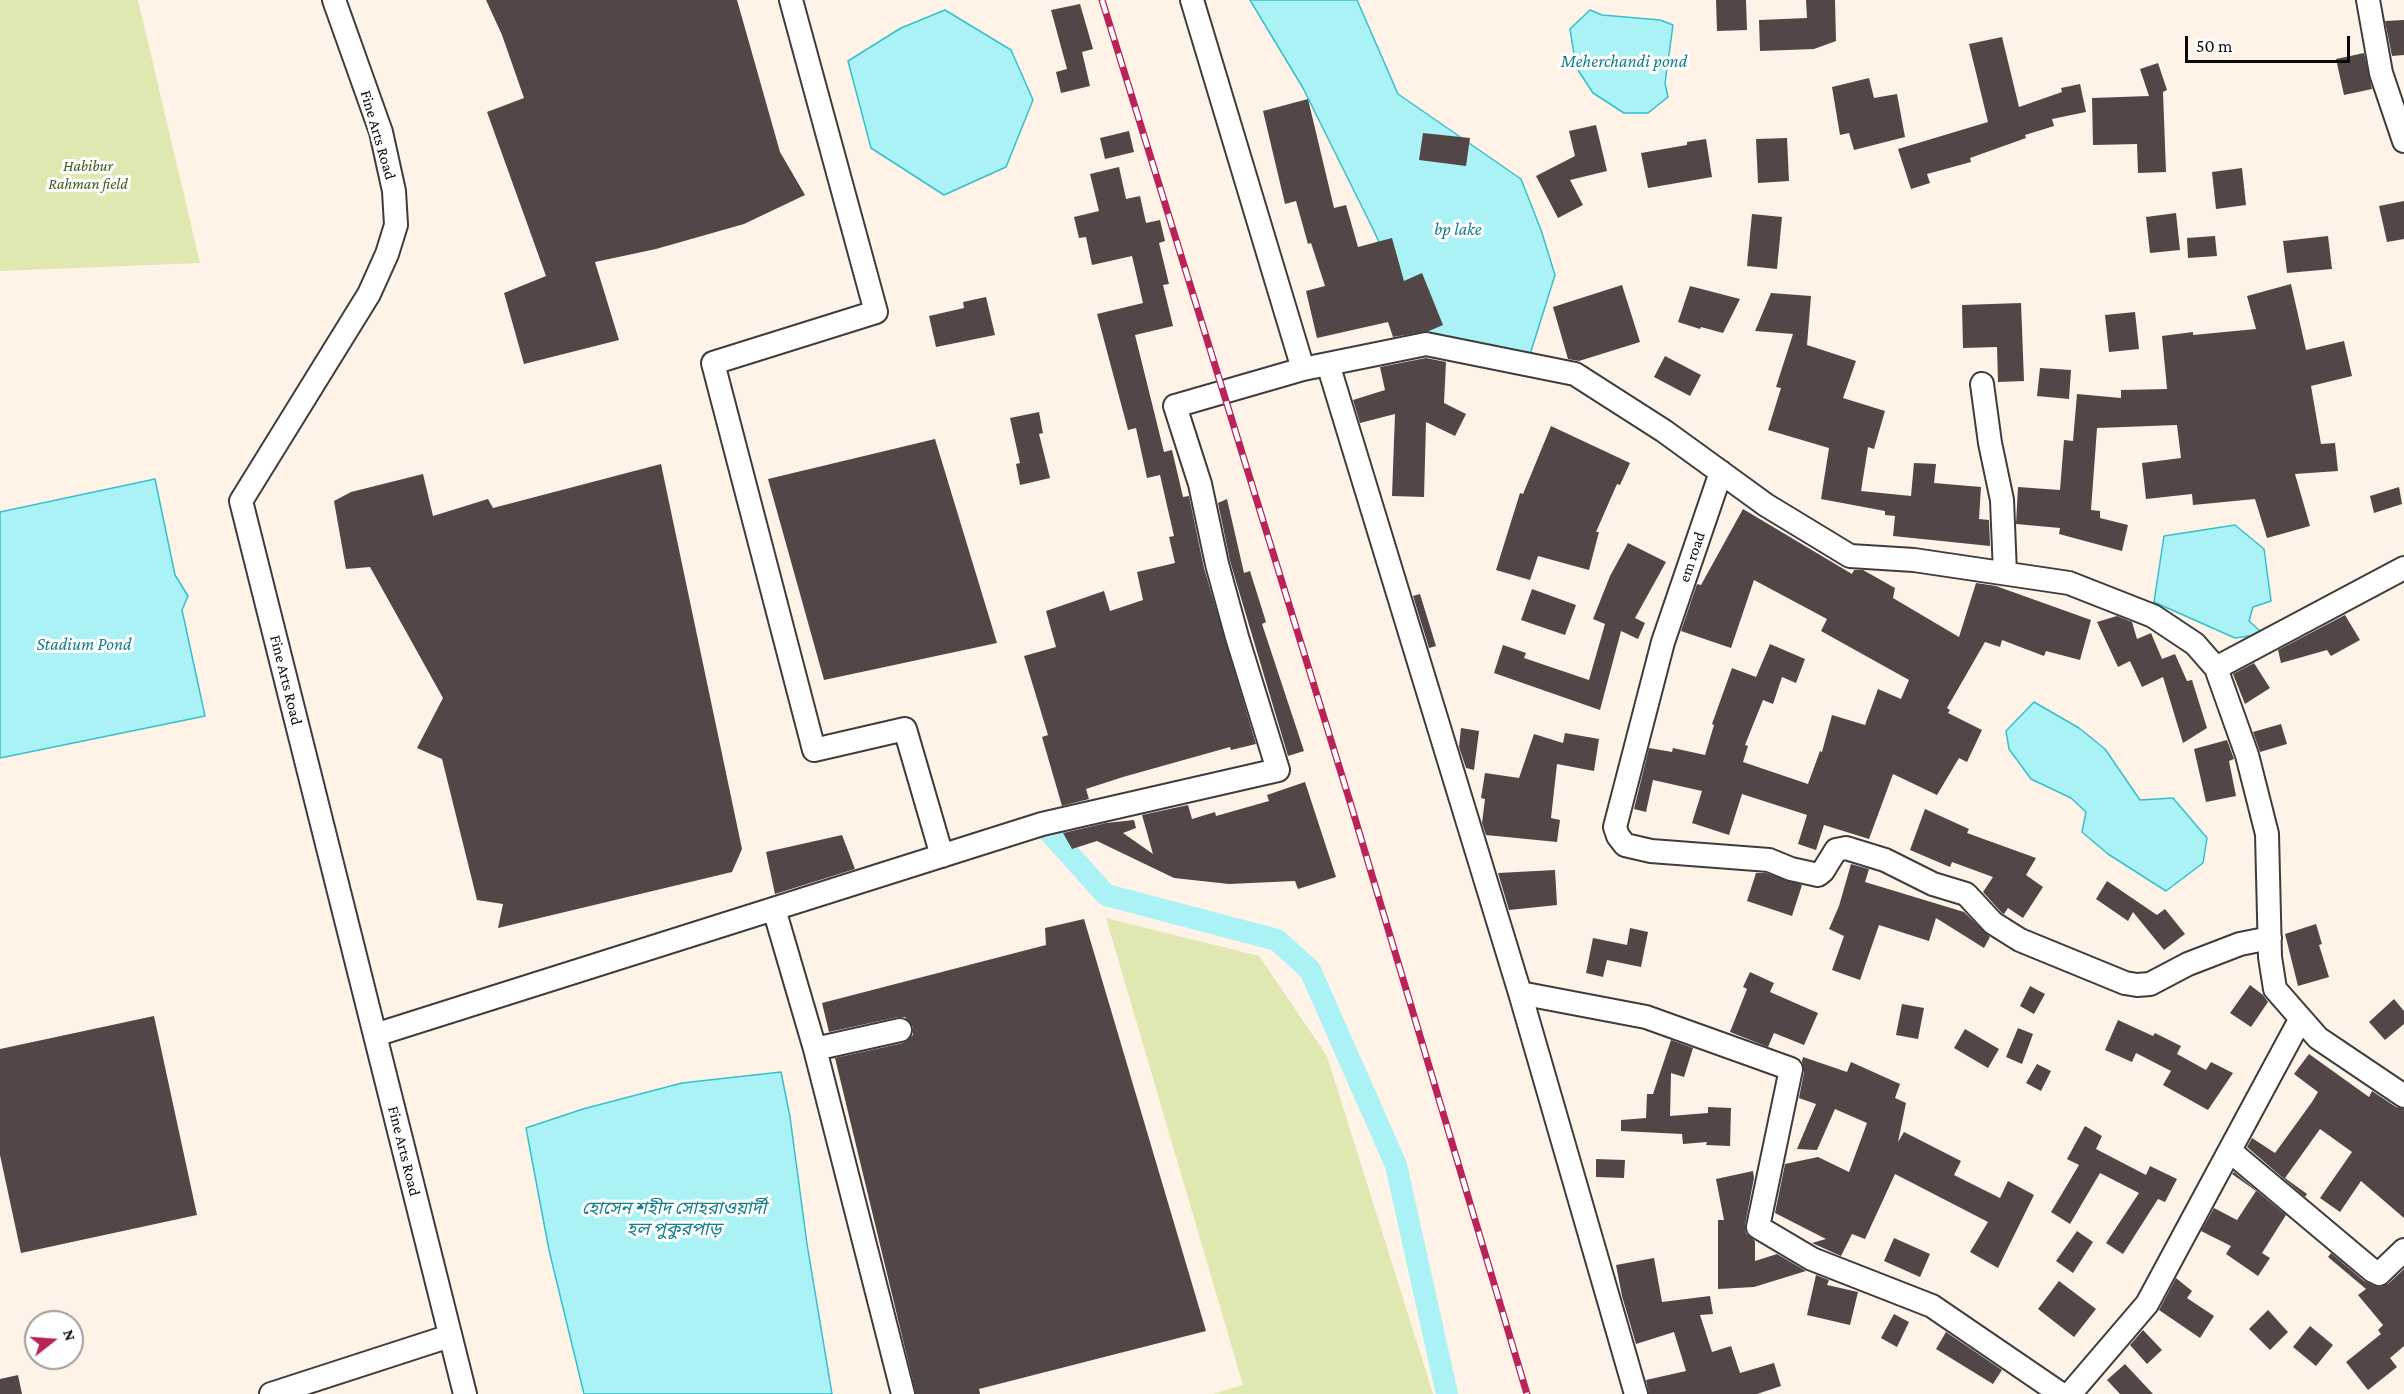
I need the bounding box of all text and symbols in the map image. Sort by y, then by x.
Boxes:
scale bar [2188,24,2353,62]
text: 50 m [2196,36,2233,56]
water label: Meherchandi pond [1561,50,1687,72]
street label: Fine Arts Road [356,88,400,182]
park label: Habibur Rahman field [48,156,128,194]
water label: bp lake [1434,218,1482,240]
street label: em road [1674,529,1710,585]
water label: Stadium Pond [37,633,131,655]
street label: Fine Arts Road [266,633,306,727]
street label: Fine Arts Road [384,1104,424,1198]
water label: হোসেন শহীদ সোহরাওয়ার্দী হল পুকুরপাড় [582,1197,766,1240]
north arrow [24,1310,84,1370]
text: N [60,1327,80,1343]

